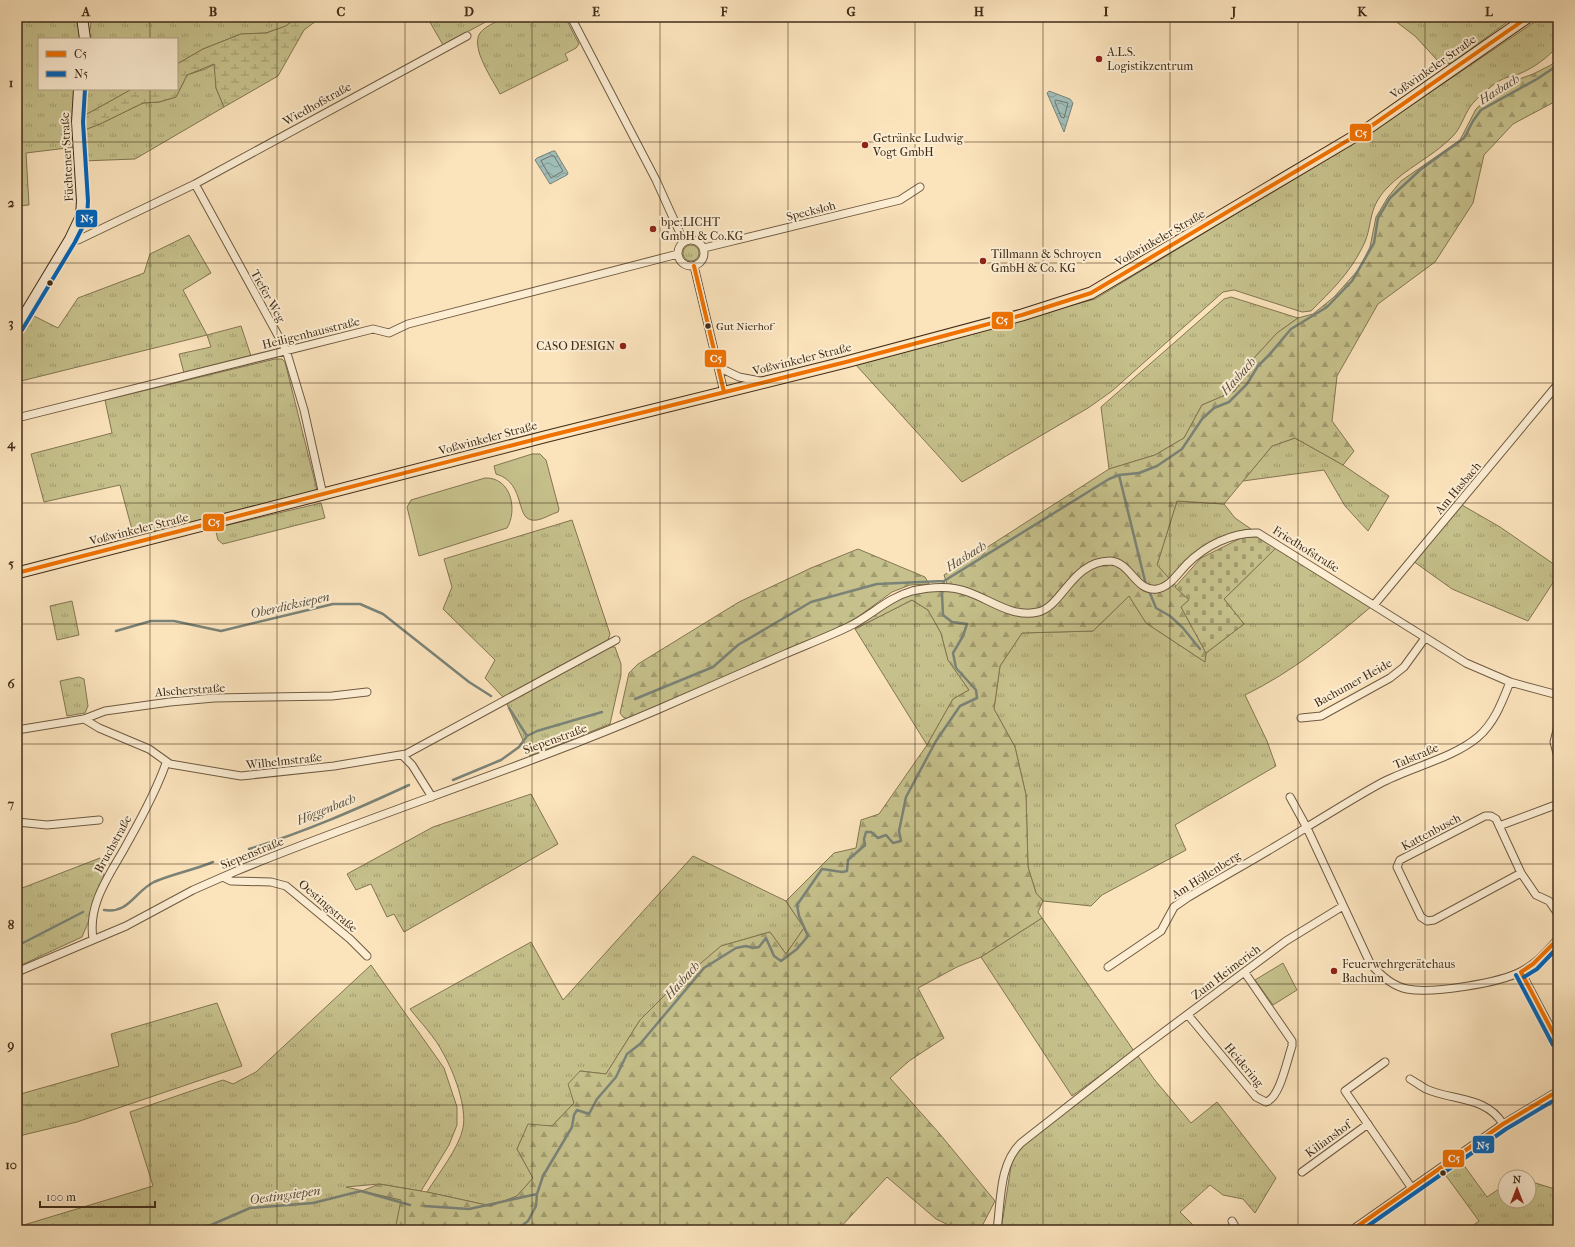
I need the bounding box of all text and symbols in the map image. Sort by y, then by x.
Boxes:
text: A [81,4,91,19]
text: B [209,4,218,19]
text: C [337,4,346,19]
text: D [464,4,474,19]
text: E [592,4,600,19]
text: F [720,4,728,19]
text: G [846,4,856,19]
text: H [974,4,985,19]
text: I [1103,4,1109,19]
text: J [1230,4,1237,20]
text: K [1357,4,1368,19]
text: L [1485,4,1494,19]
street label: Voßwinkeler Straße [1387,32,1479,102]
legend [38,38,178,90]
place label: A.L.S. Logistikzentrum [1106,45,1193,73]
text: C5 [74,47,87,61]
marker: A.L.S. Logistikzentrum [1094,54,1104,64]
text: N5 [74,67,88,81]
water label: Hasbach [1475,71,1522,108]
text: 1 [9,75,14,90]
street label: Wiedhofstraße [279,79,354,129]
street label: Füchtener Straße [58,112,76,202]
line badge: C5 [1349,123,1372,142]
text: C5 [1355,127,1367,140]
place label: Getränke Ludwig Vogt GmbH [872,131,964,159]
marker: Getränke Ludwig Vogt GmbH [860,140,870,150]
text: 2 [8,195,15,210]
street label: Specksloh [785,198,837,224]
street label: Voßwinkeler Straße [1112,207,1207,270]
line badge: N5 [75,209,98,228]
text: N5 [80,212,94,225]
place label: bpe:LICHT GmbH & Co.KG [660,215,744,243]
marker: bpe:LICHT GmbH & Co.KG [648,224,658,234]
place label: Tillmann & Schroyen GmbH & Co. KG [991,247,1101,275]
marker: Tillmann & Schroyen GmbH & Co. KG [978,256,988,266]
street label: Tiefer Weg [248,267,288,325]
unlabelled marker [45,278,55,288]
line badge: C5 [991,311,1014,330]
street label: Heiligenhausstraße [261,314,361,352]
text: C5 [996,314,1008,327]
text: 3 [8,315,14,331]
place label: Gut Nierhof [716,320,775,333]
marker: Gut Nierhof [703,321,713,331]
place label: CASO DESIGN [536,339,615,353]
street label: Voßwinkeler Straße [750,340,853,378]
marker: CASO DESIGN [618,341,628,351]
line badge: C5 [704,349,727,368]
text: C5 [710,352,722,365]
water label: Hasbach [1217,354,1259,399]
street label: Voßwinkeler Straße [436,418,539,458]
text: 4 [6,436,16,452]
street label: Am Hasbach [1432,459,1484,518]
street label: Voßwinkeler Straße [87,510,190,548]
line badge: C5 [202,513,225,532]
text: C5 [208,516,220,529]
street label: Friedhofstraße [1270,523,1342,575]
water label: Hasbach [942,538,989,575]
text: 5 [8,556,14,571]
water label: Oberdicksiepen [249,589,331,621]
street label: Bachumer Heide [1312,656,1394,710]
text: 6 [7,676,15,691]
street label: Alscherstraße [153,681,226,700]
street label: Siepenstraße [521,721,589,757]
street label: Talstraße [1391,740,1441,772]
street label: Wilhelmstraße [244,750,323,772]
water label: Höggenbach [293,790,358,828]
text: 7 [7,796,15,811]
street label: Kattenbusch [1399,810,1463,853]
street label: Bruchstraße [91,813,135,875]
street label: Siepenstraße [218,834,286,872]
street label: Am Höllenberg [1168,848,1244,902]
street label: Oestingstraße [296,877,360,935]
text: 8 [8,917,15,932]
street label: Zum Heimerich [1189,941,1263,1002]
place label: Feuerwehrgerätehaus Bachum [1342,957,1456,985]
water label: Hasbach [661,958,703,1003]
marker: Feuerwehrgerätehaus Bachum [1329,966,1339,976]
text: 9 [7,1037,15,1053]
street label: Heidering [1222,1040,1267,1090]
street label: Kilianshof [1303,1116,1356,1160]
line badge: N5 [1472,1135,1495,1154]
text: N5 [1476,1139,1490,1152]
line badge: C5 [1442,1149,1465,1168]
text: C5 [1448,1152,1460,1165]
text: 10 [5,1157,17,1172]
unlabelled marker [1438,1168,1448,1178]
north arrow [1497,1169,1537,1209]
text: N [1513,1173,1522,1186]
scale bar [40,1183,155,1209]
water label: Oestingsiepen [249,1183,321,1207]
text: 100 m [46,1190,76,1204]

